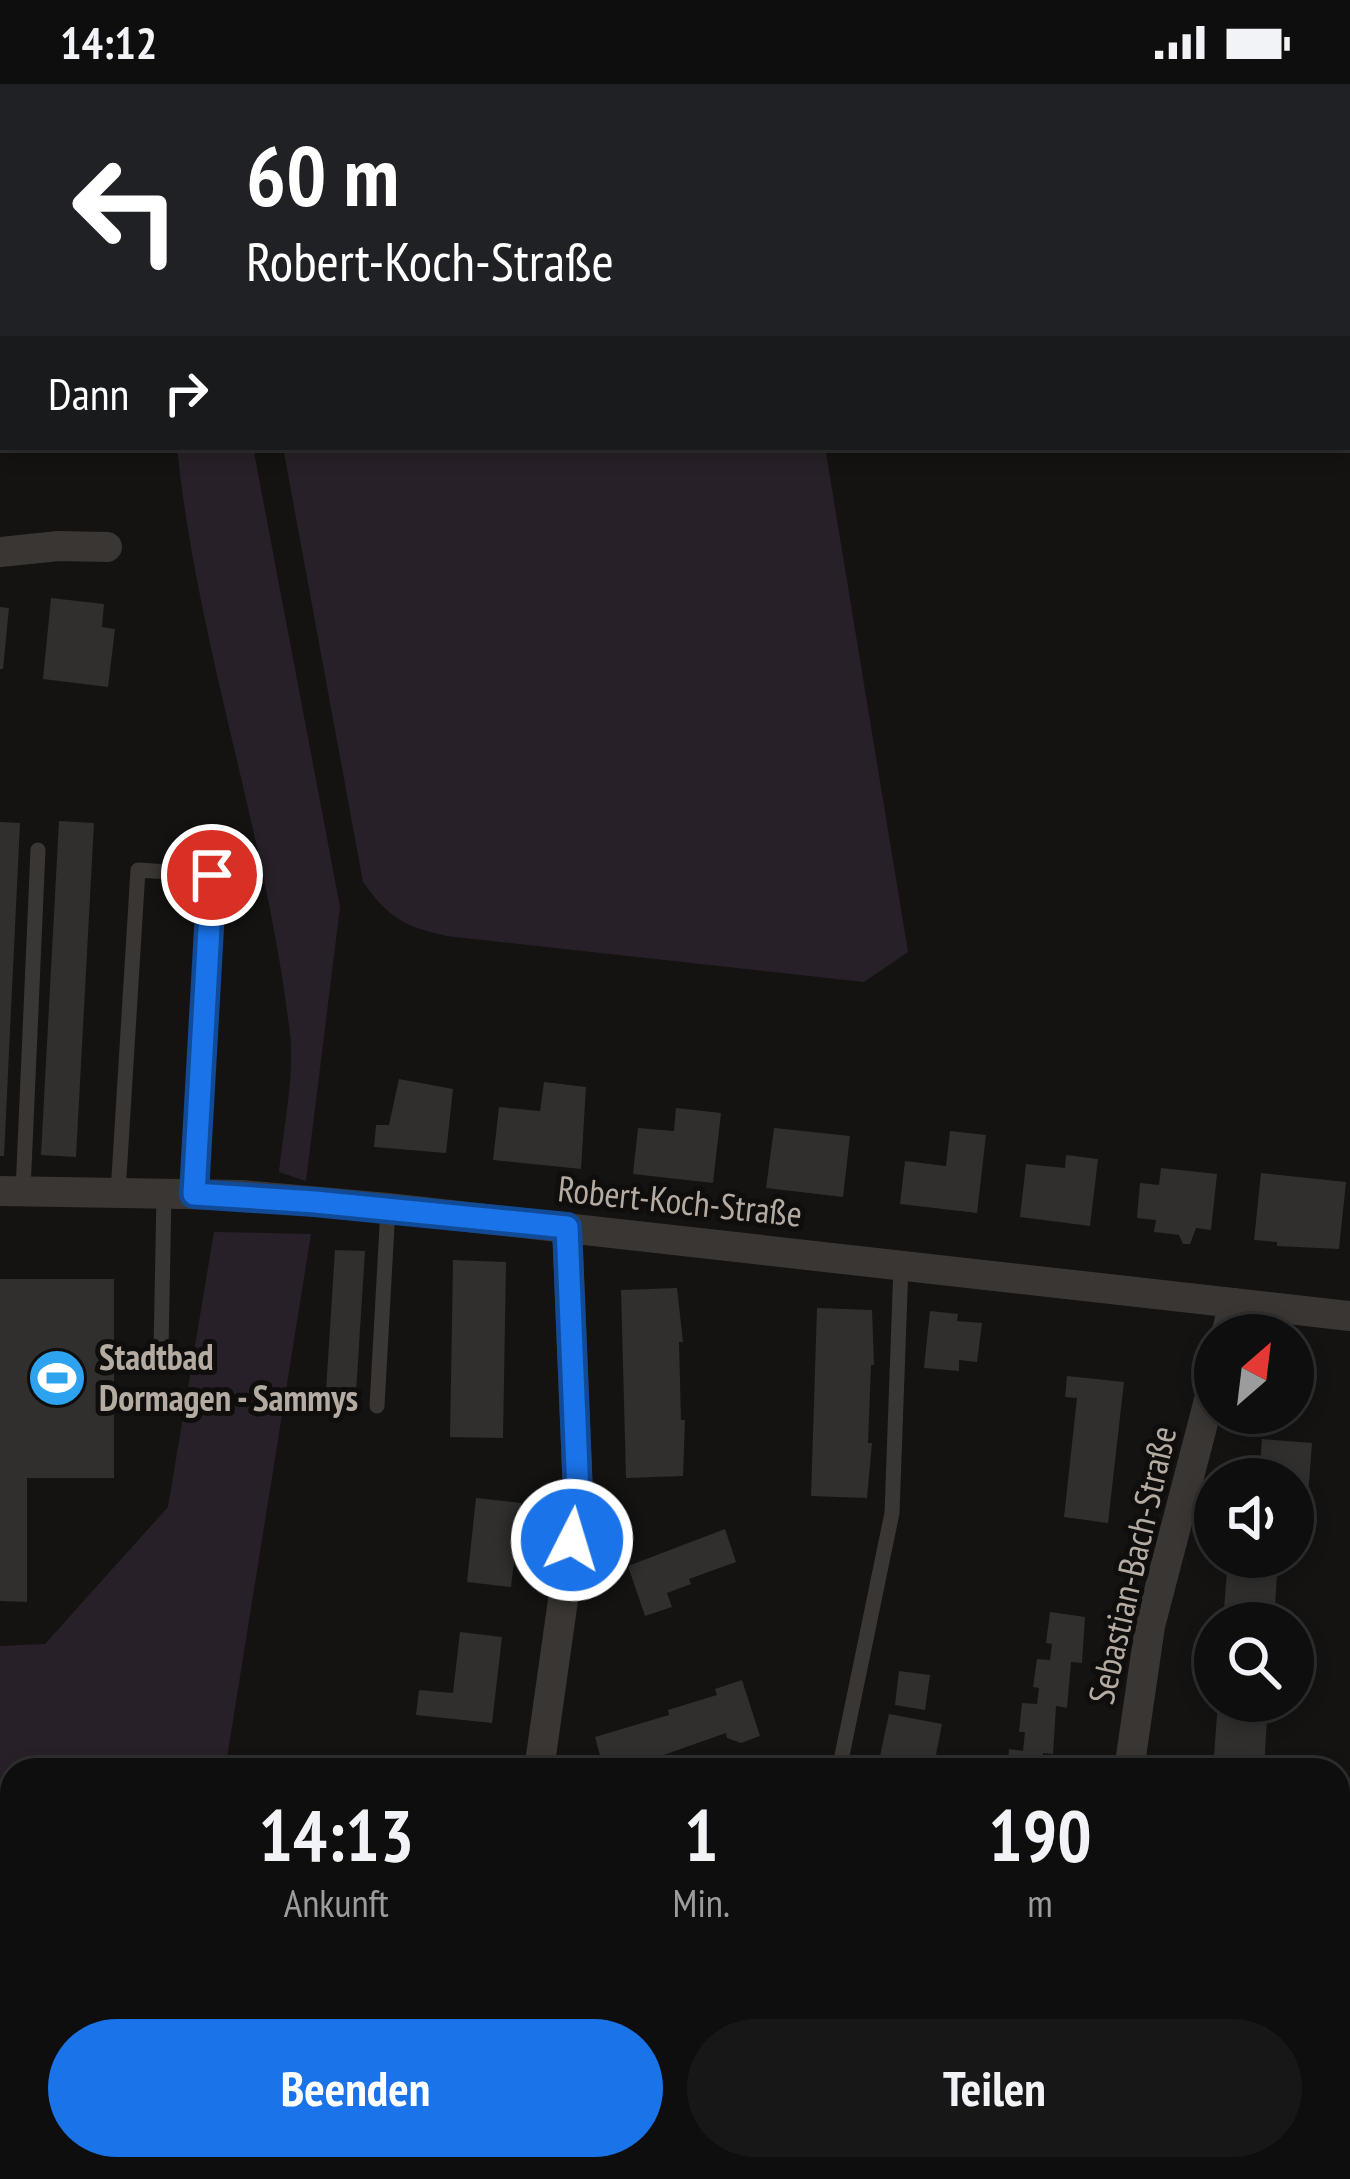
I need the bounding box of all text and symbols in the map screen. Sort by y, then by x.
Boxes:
text: 14:12 [60,13,157,71]
text: 60 m [246,120,399,229]
icon: left [48,132,204,288]
text: Robert-Koch-Straße [246,226,614,296]
icon: right [153,360,219,426]
text: Dann [48,364,129,422]
pin [161,824,263,926]
icon: arrive [179,842,245,908]
street label: Robert-Koch-Straße [556,1164,804,1237]
north arrow [1194,1314,1314,1434]
map controls [1194,1314,1314,1722]
place label: Stadtbad Dormagen - Sammys [99,1333,358,1421]
sports icon: Stadtbad Dormagen - Sammys [26,1347,88,1409]
street label: Sebastian-Bach-Straße [1077,1422,1186,1708]
button: sound [1194,1458,1314,1578]
position arrow [509,1477,635,1603]
button: search [1194,1602,1314,1722]
text: 14:13 [258,1788,414,1881]
text: 1 [684,1788,718,1881]
text: 190 [988,1788,1092,1881]
text: Ankunft [284,1877,389,1928]
text: Min. [673,1877,730,1928]
text: m [1027,1877,1053,1928]
button: Beenden [48,2019,663,2157]
button: Teilen [687,2019,1302,2157]

